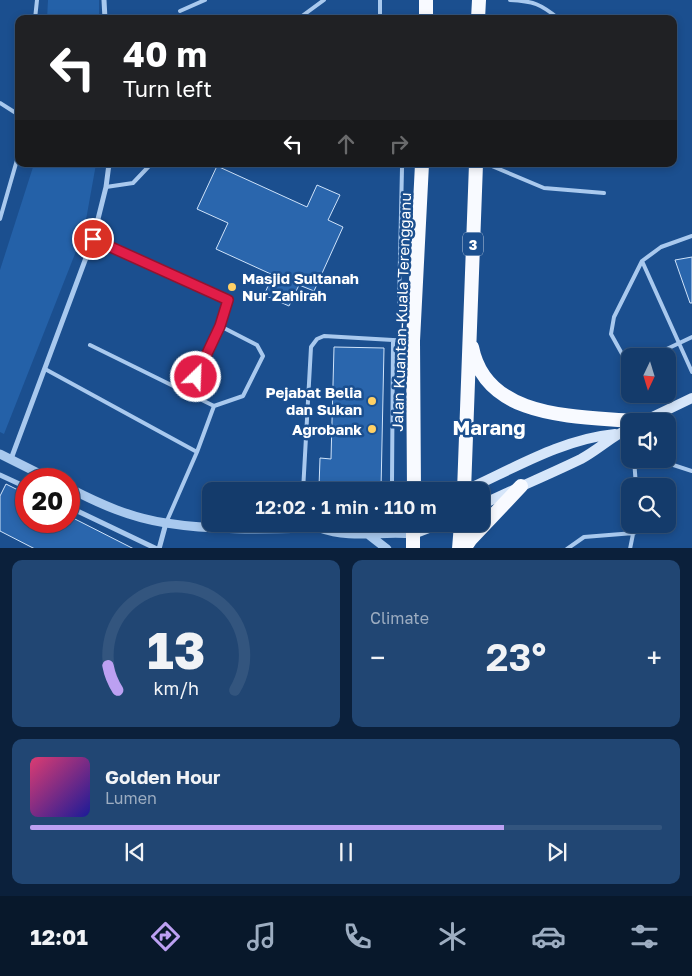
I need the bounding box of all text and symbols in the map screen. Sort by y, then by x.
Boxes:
text: 40 m [123,33,207,75]
icon: left [40,35,105,100]
text: Turn left [123,75,212,102]
icon: left [279,130,307,158]
icon: ahead [332,130,360,158]
icon: right [385,130,413,158]
street label: Jalan Kuantan-Kuala Terengganu [388,192,414,432]
pin [72,218,114,260]
icon: arrive [79,225,107,253]
road number: 3 [463,232,483,255]
place label: Masjid Sultanah Nur Zahirah [242,269,359,304]
marker: Masjid Sultanah Nur Zahirah [226,281,238,293]
north arrow [621,348,676,402]
map controls [621,348,676,533]
position arrow [169,350,221,402]
place label: Pejabat Belia dan Sukan [265,383,362,418]
marker: Pejabat Belia dan Sukan [366,395,378,407]
button: sound [621,413,676,468]
district label: Marang [453,415,525,439]
place label: Agrobank [292,420,362,438]
marker: Agrobank [366,423,378,435]
speed limit sign: 20 [15,468,80,533]
button: search [621,478,676,533]
text: 12:02 · 1 min · 110 m [255,495,437,518]
text: Climate [370,608,429,628]
text: 13 [147,618,205,680]
text: 23° [486,634,546,679]
text: − [370,641,385,674]
text: + [647,641,662,674]
text: km/h [153,677,199,699]
text: Golden Hour [105,765,220,788]
text: Lumen [105,788,157,808]
icon: previous [121,838,149,866]
icon: pause [332,838,360,866]
icon: next [543,838,571,866]
icon: directions [148,919,183,954]
icon: music [244,919,279,954]
icon: phone [340,919,375,954]
icon: climate [435,919,470,954]
icon: car [531,919,566,954]
icon: filters [627,919,662,954]
text: 12:01 [30,923,88,950]

